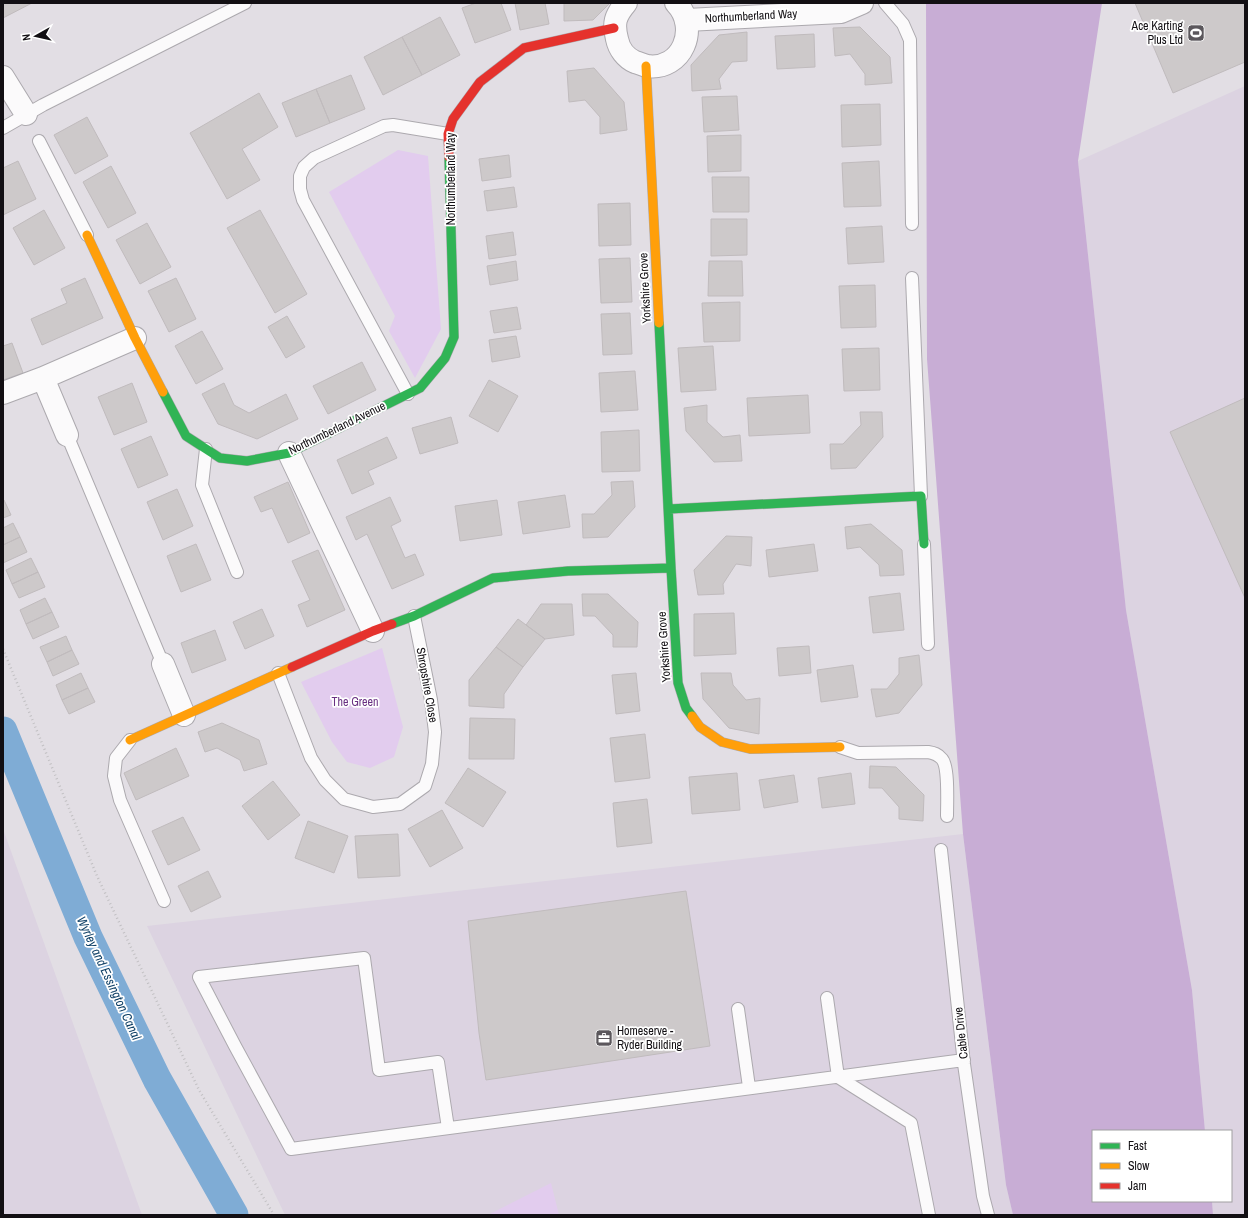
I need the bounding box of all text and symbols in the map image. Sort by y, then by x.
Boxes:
street label: Northumberland Way [704,6,798,26]
north arrow [16,16,56,56]
place label: Ace Karting Plus Ltd [1131,18,1184,48]
sports icon: Ace Karting Plus Ltd [1186,23,1206,43]
text: N [19,33,33,42]
street label: Northumberland Way [443,133,459,225]
street label: Yorkshire Grove [635,252,655,324]
street label: Northumberland Avenue [286,398,388,458]
street label: Yorkshire Grove [654,611,674,683]
street label: Shropshire Close [413,646,441,724]
park label: The Green [331,694,379,710]
water label: Wyrley and Essington Canal [73,914,145,1043]
street label: Cable Drive [950,1006,972,1060]
place label: Homeserve - Ryder Building [617,1023,683,1053]
office icon: Homeserve - Ryder Building [594,1028,614,1048]
legend [1092,1130,1232,1202]
text: Fast [1128,1138,1147,1154]
text: Slow [1128,1158,1150,1174]
text: Jam [1128,1178,1147,1194]

